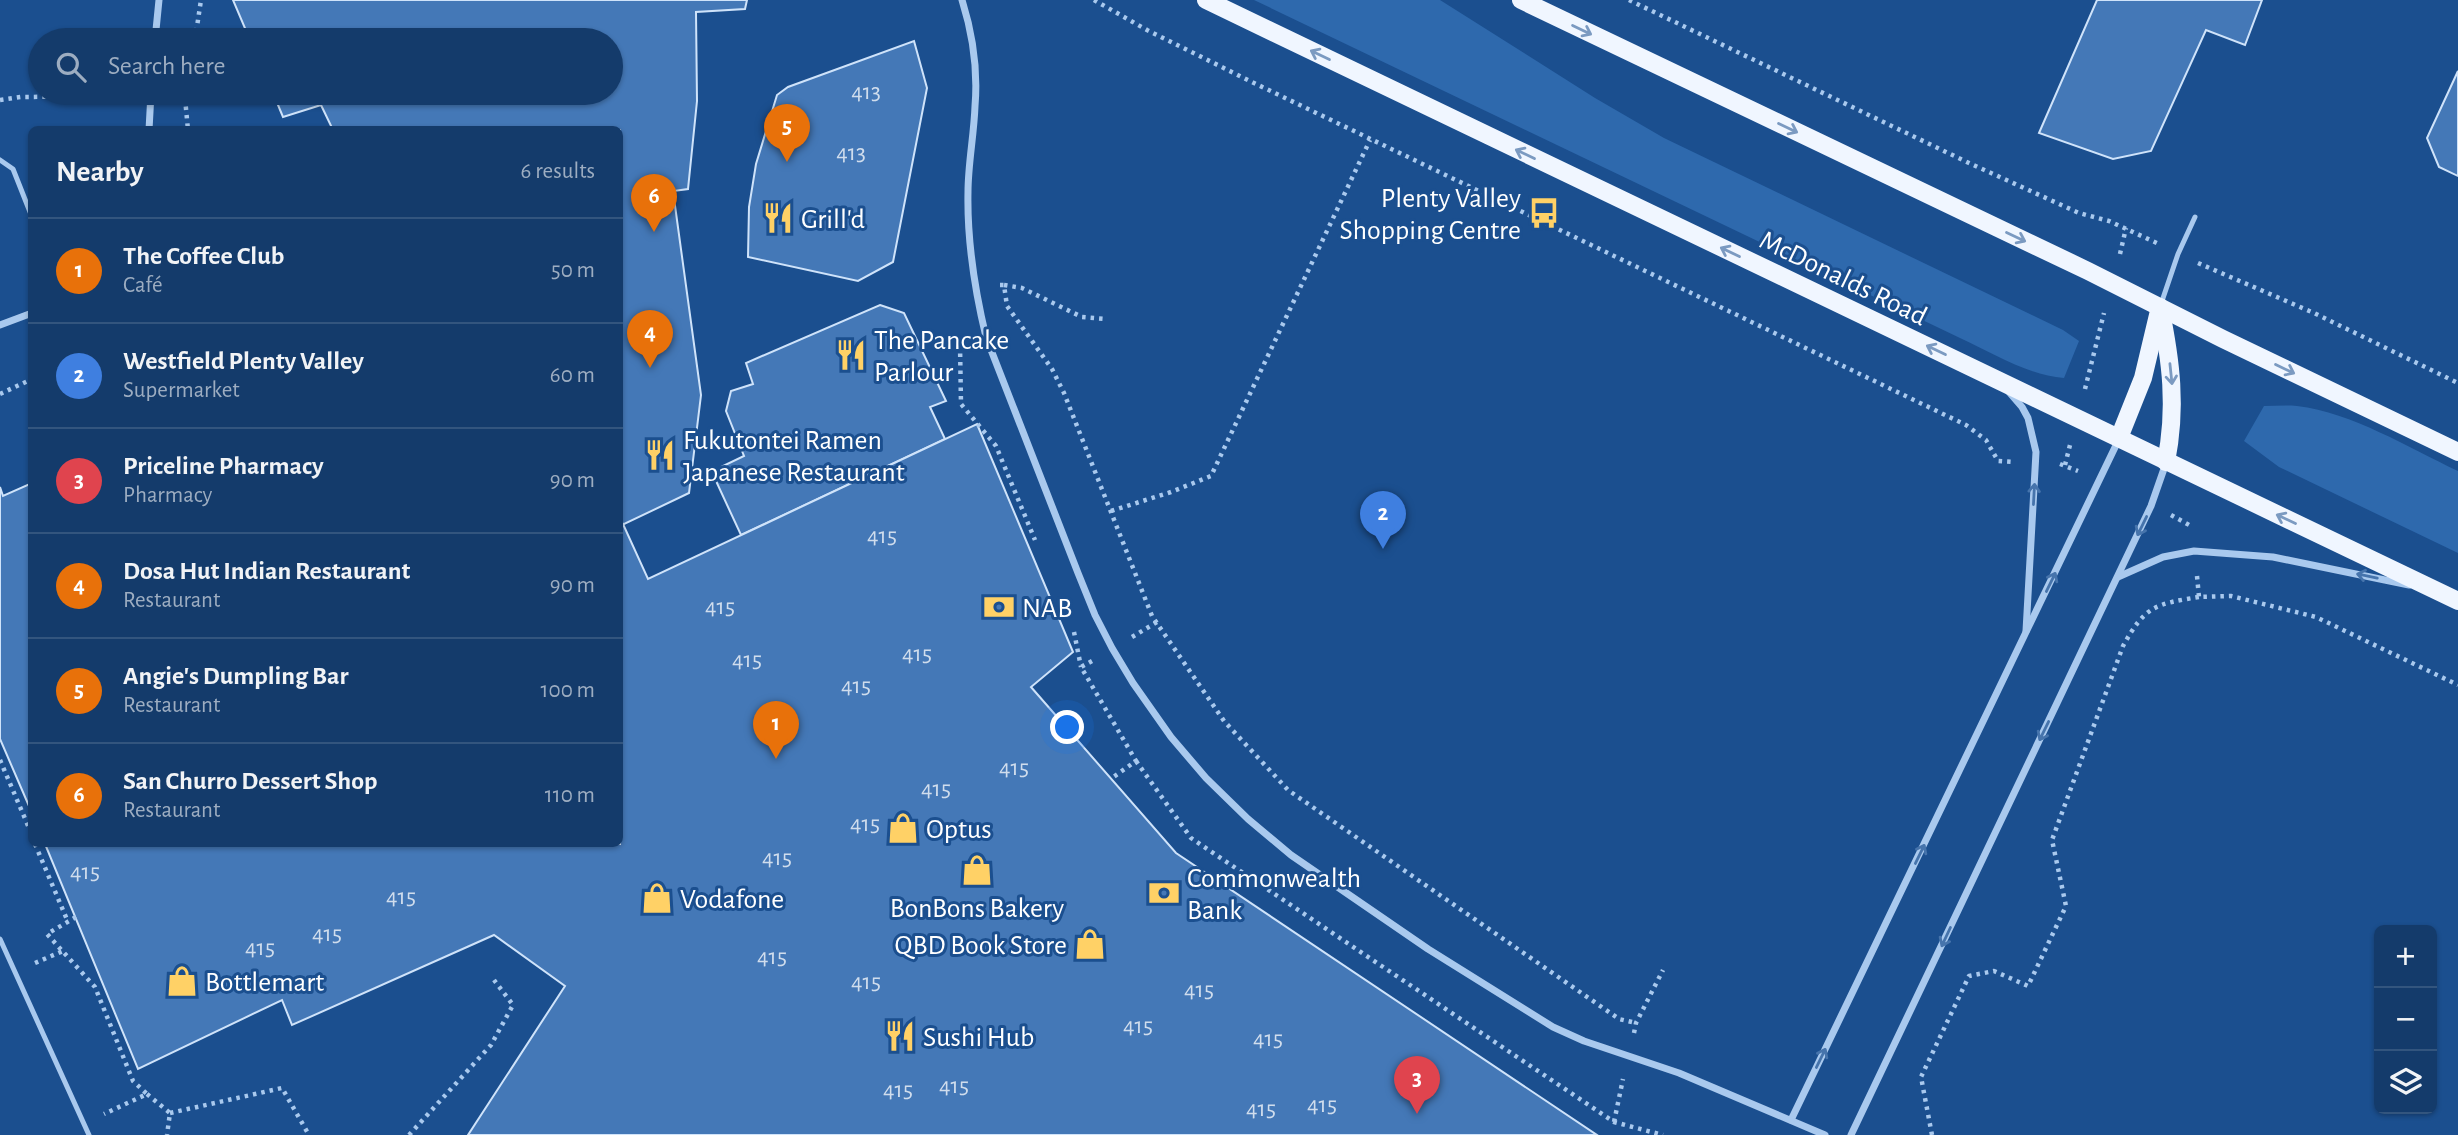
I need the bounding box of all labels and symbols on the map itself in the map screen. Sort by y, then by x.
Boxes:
one-way arrow [1571,23,1592,37]
one-way arrow [1310,48,1331,62]
house number: 413 [851,80,881,104]
pin: 5 [764,104,810,162]
one-way arrow [1777,122,1798,135]
house number: 413 [836,141,866,165]
one-way arrow [1515,146,1536,160]
pin: 6 [631,174,677,232]
place label: Plenty Valley Shopping Centre [1340,185,1521,245]
bus stop icon: Plenty Valley Shopping Centre [1527,196,1561,230]
restaurant icon: Grill'd [761,201,795,235]
place label: Grill'd [801,206,865,234]
street label: McDonalds Road [1755,226,1931,331]
one-way arrow [2005,231,2026,244]
one-way arrow [1720,245,1741,258]
pin: 4 [627,310,673,368]
place label: The Pancake Parlour [874,327,1009,387]
restaurant icon: The Pancake Parlour [834,338,868,372]
one-way arrow [1926,343,1947,356]
one-way arrow [2165,362,2178,385]
one-way arrow [2274,363,2295,376]
place label: Fukutontei Ramen Japanese Restaurant [683,427,905,487]
restaurant icon: Fukutontei Ramen Japanese Restaurant [643,438,677,472]
one-way arrow [2028,483,2041,505]
pin: 2 [1360,491,1406,549]
one-way arrow [2276,512,2297,526]
one-way arrow [2135,515,2148,536]
house number: 415 [867,524,897,548]
one-way arrow [2356,568,2379,582]
one-way arrow [2044,572,2058,593]
bank icon: NAB [982,590,1016,624]
house number: 415 [705,595,735,619]
place label: NAB [1022,595,1072,623]
house number: 415 [902,642,932,666]
house number: 415 [732,648,762,672]
house number: 415 [841,674,871,698]
pin: 1 [753,701,799,759]
your location [1050,710,1084,744]
one-way arrow [2037,720,2050,741]
house number: 415 [999,756,1029,780]
house number: 415 [921,777,951,801]
shop icon: Optus [886,811,920,845]
house number: 415 [850,812,880,836]
place label: Optus [926,816,992,844]
one-way arrow [1914,844,1927,865]
house number: 415 [762,846,792,870]
shop icon: BonBons Bakery [960,853,994,887]
house number: 415 [70,860,100,884]
place label: Commonwealth Bank [1187,865,1361,925]
bank icon: Commonwealth Bank [1147,876,1181,910]
shop icon: Vodafone [640,881,674,915]
house number: 415 [386,885,416,909]
place label: Vodafone [680,886,784,914]
place label: BonBons Bakery [890,895,1064,923]
house number: 415 [312,922,342,946]
one-way arrow [1939,926,1952,947]
shop icon: QBD Book Store [1073,927,1107,961]
place label: QBD Book Store [895,932,1067,960]
house number: 415 [245,936,275,960]
house number: 415 [757,945,787,969]
shop icon: Bottlemart [165,964,199,998]
place label: Bottlemart [205,969,324,997]
house number: 415 [851,970,881,994]
house number: 415 [1184,978,1214,1002]
house number: 415 [1123,1014,1153,1038]
restaurant icon: Sushi Hub [883,1019,917,1053]
place label: Sushi Hub [923,1024,1034,1052]
house number: 415 [1253,1027,1283,1051]
one-way arrow [1815,1048,1828,1069]
pin: 3 [1394,1056,1440,1114]
house number: 415 [939,1074,969,1098]
house number: 415 [883,1078,913,1102]
house number: 415 [1307,1093,1337,1117]
house number: 415 [1246,1097,1276,1121]

